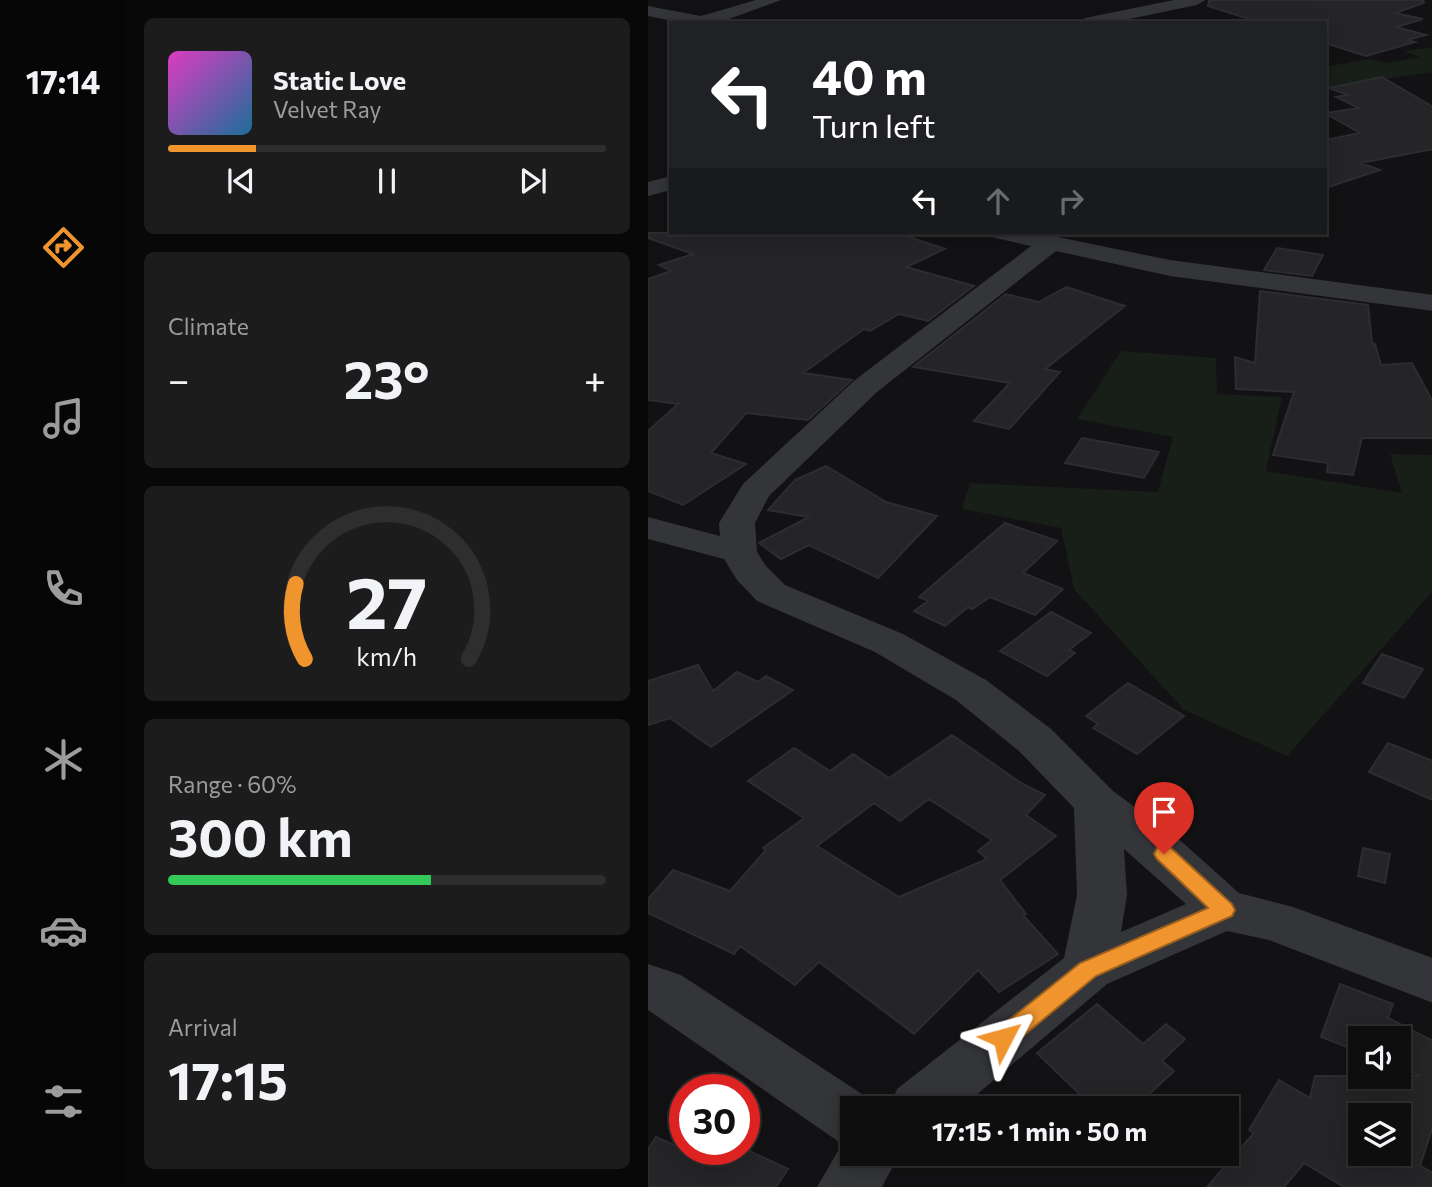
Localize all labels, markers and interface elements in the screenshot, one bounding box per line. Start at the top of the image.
text: 40 m [812,45,927,105]
icon: left [697,49,788,140]
text: 17:14 [26,61,100,101]
text: Static Love [273,64,406,95]
text: Velvet Ray [273,95,381,123]
text: Turn left [812,105,936,145]
icon: previous [222,162,260,200]
icon: pause [368,162,406,200]
icon: next [514,162,552,200]
icon: left [906,182,944,220]
icon: ahead [979,182,1017,220]
icon: right [1052,182,1090,220]
icon: directions [39,223,88,272]
text: Climate [168,312,249,340]
text: 23° [344,346,430,410]
text: − [168,355,190,402]
text: + [584,355,606,402]
icon: music [39,394,88,443]
text: 27 [347,556,427,645]
icon: phone [39,564,88,613]
text: km/h [357,641,417,671]
icon: climate [39,735,88,784]
text: Range · 60% [168,770,296,798]
pin [1134,782,1194,854]
icon: arrive [1145,793,1183,831]
text: 300 km [168,804,353,868]
icon: car [39,906,88,955]
position arrow [966,1001,1040,1075]
text: Arrival [168,1013,238,1041]
map controls [1348,1026,1411,1166]
button: sound [1348,1026,1411,1089]
text: 17:15 [168,1047,288,1111]
speed limit sign: 30 [669,1074,760,1165]
icon: filters [39,1077,88,1126]
button: layers [1348,1103,1411,1166]
text: 17:15 · 1 min · 50 m [932,1115,1147,1146]

